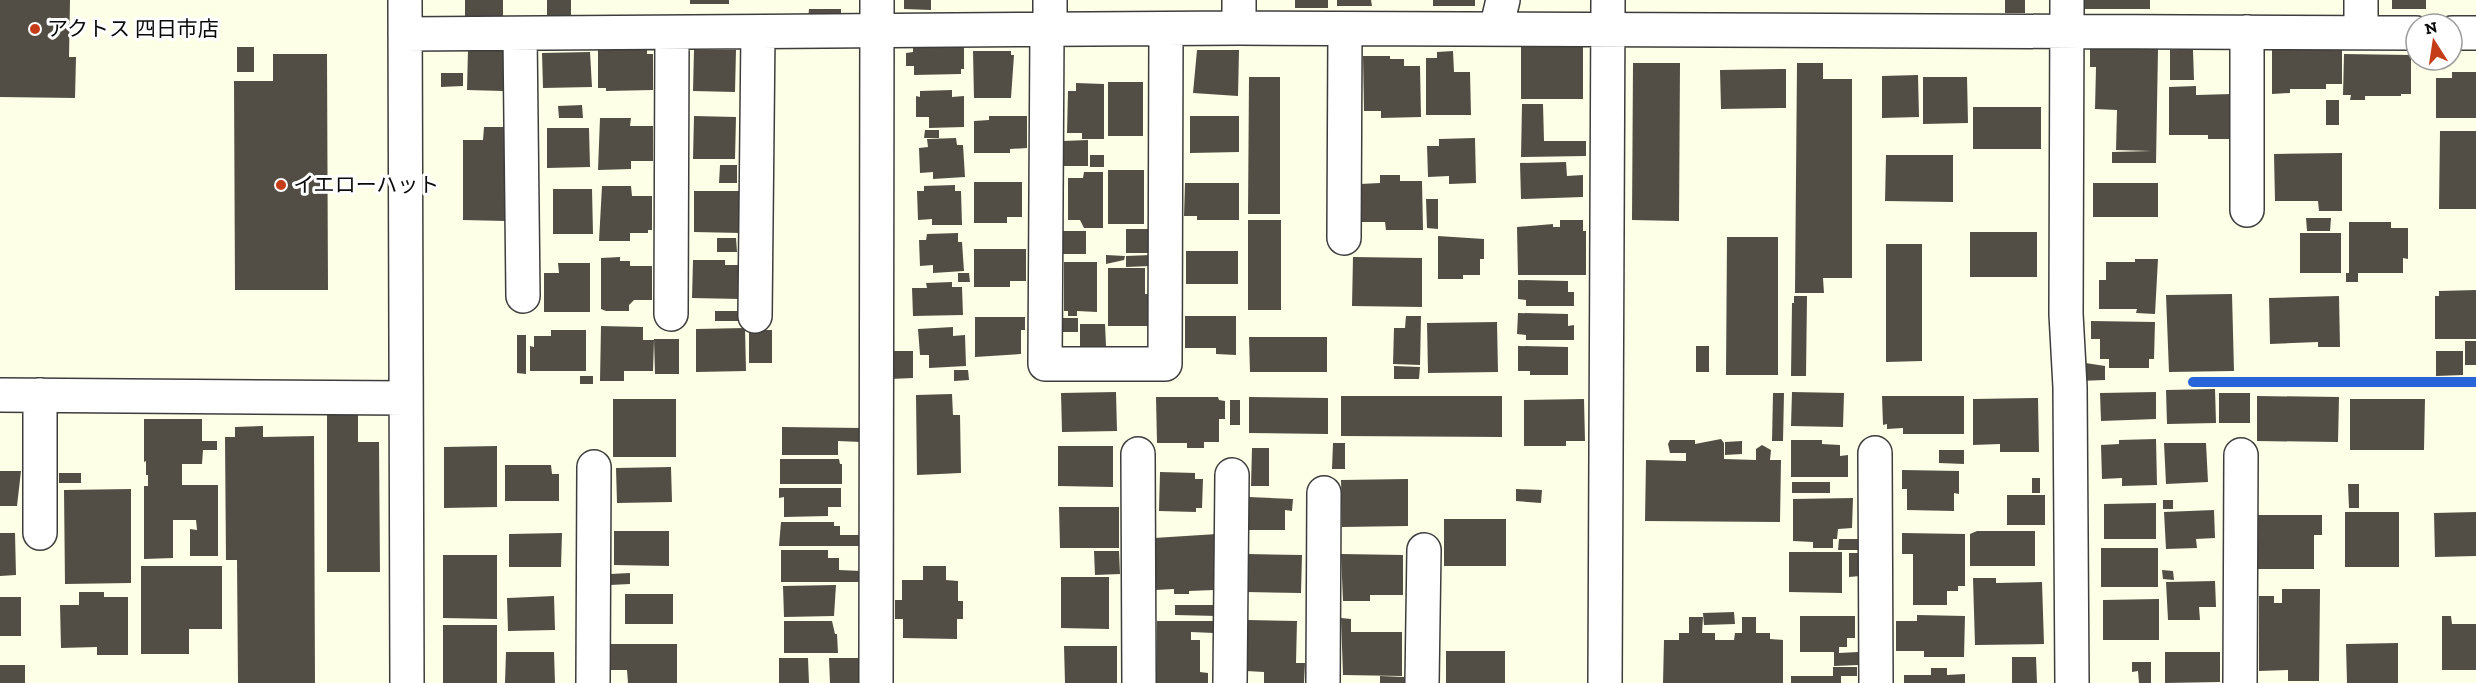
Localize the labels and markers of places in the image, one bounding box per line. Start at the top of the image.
place label: アクトス 四日市店 [47,16,219,41]
marker: アクトス 四日市店 [28,22,42,36]
place label: イエローハット [293,172,439,197]
marker: イエローハット [274,178,288,192]

